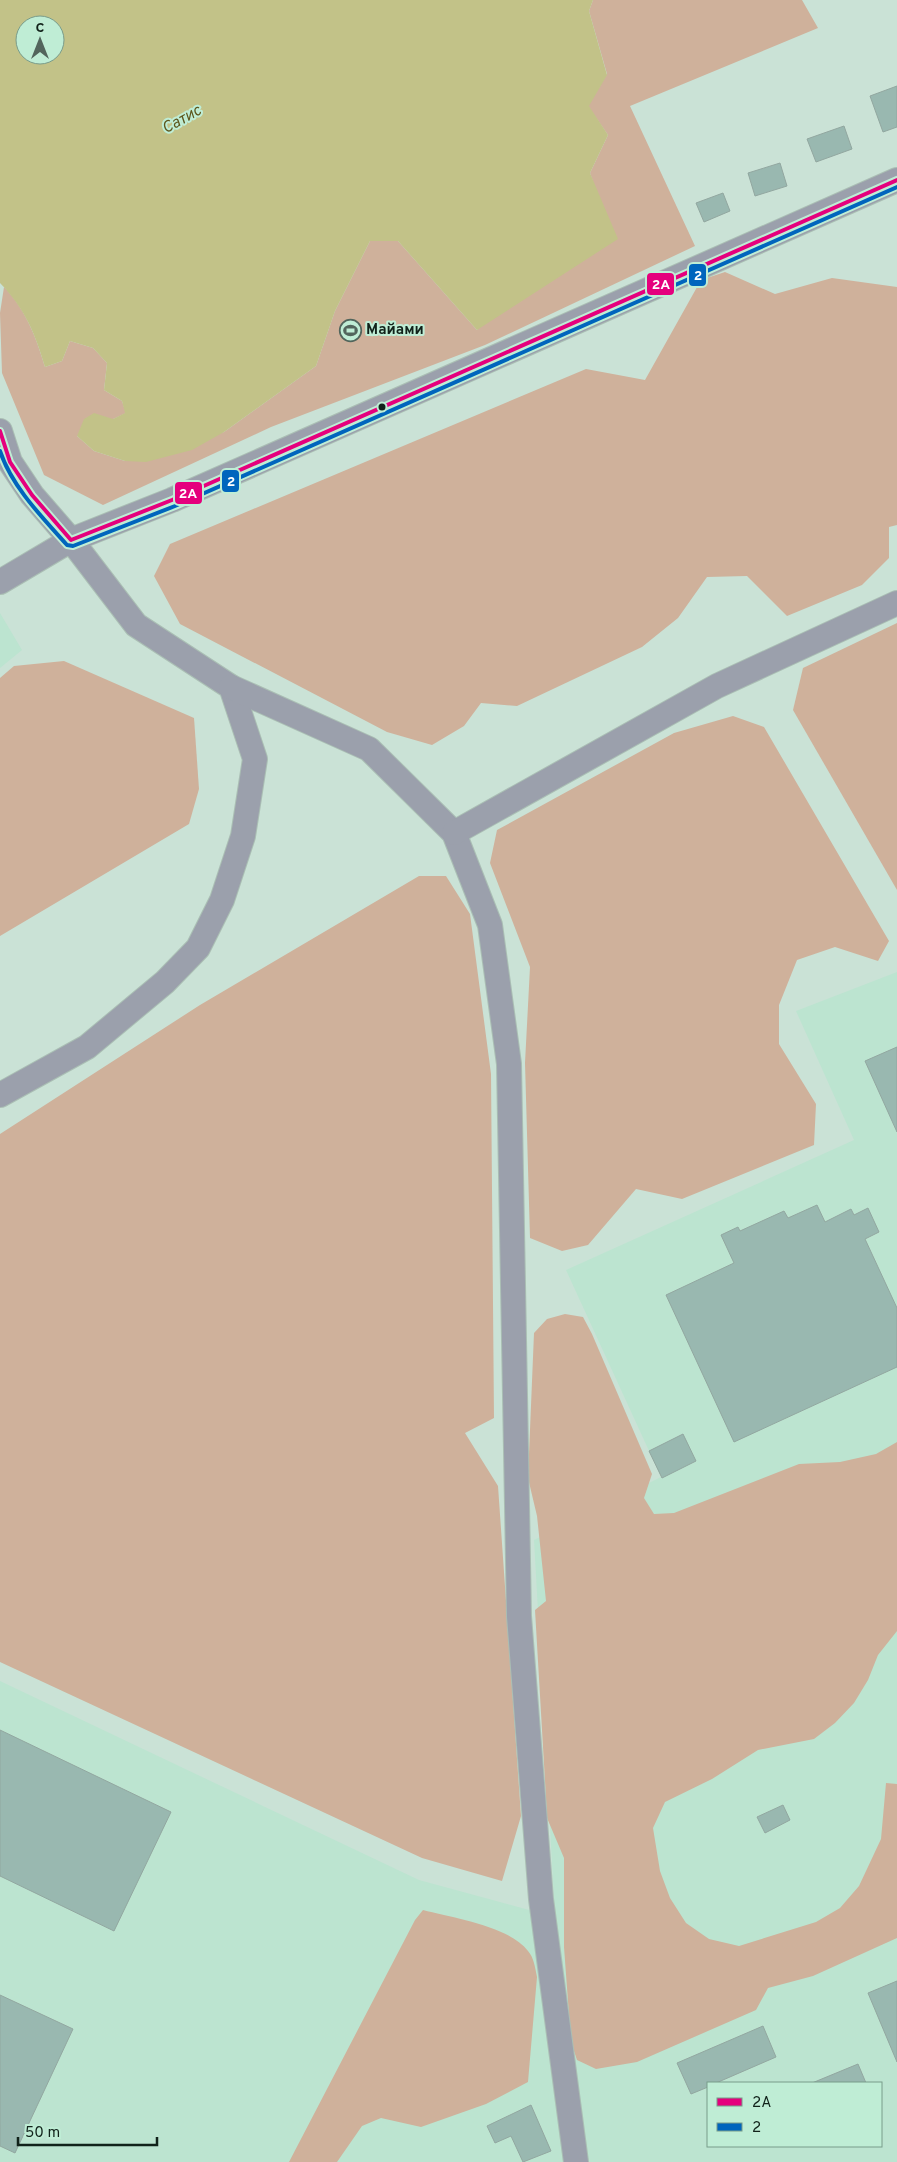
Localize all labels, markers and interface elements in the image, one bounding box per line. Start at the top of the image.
north arrow [15,15,65,65]
text: С [36,20,45,37]
water label: Сатис [159,101,206,139]
line badge: 2 [688,263,707,287]
text: 2 [694,268,702,285]
line badge: 2А [646,272,675,296]
text: 2А [652,277,670,294]
sports icon: Майами [338,318,362,342]
place label: Майами [366,321,424,340]
unlabelled marker [377,402,387,412]
line badge: 2 [221,469,240,493]
text: 2 [227,474,235,491]
line badge: 2А [174,481,203,505]
text: 2А [179,486,197,503]
legend [707,2082,882,2147]
text: 2А [752,2094,771,2113]
scale bar [18,2114,156,2146]
text: 2 [752,2119,761,2138]
text: 50 m [25,2124,60,2143]

